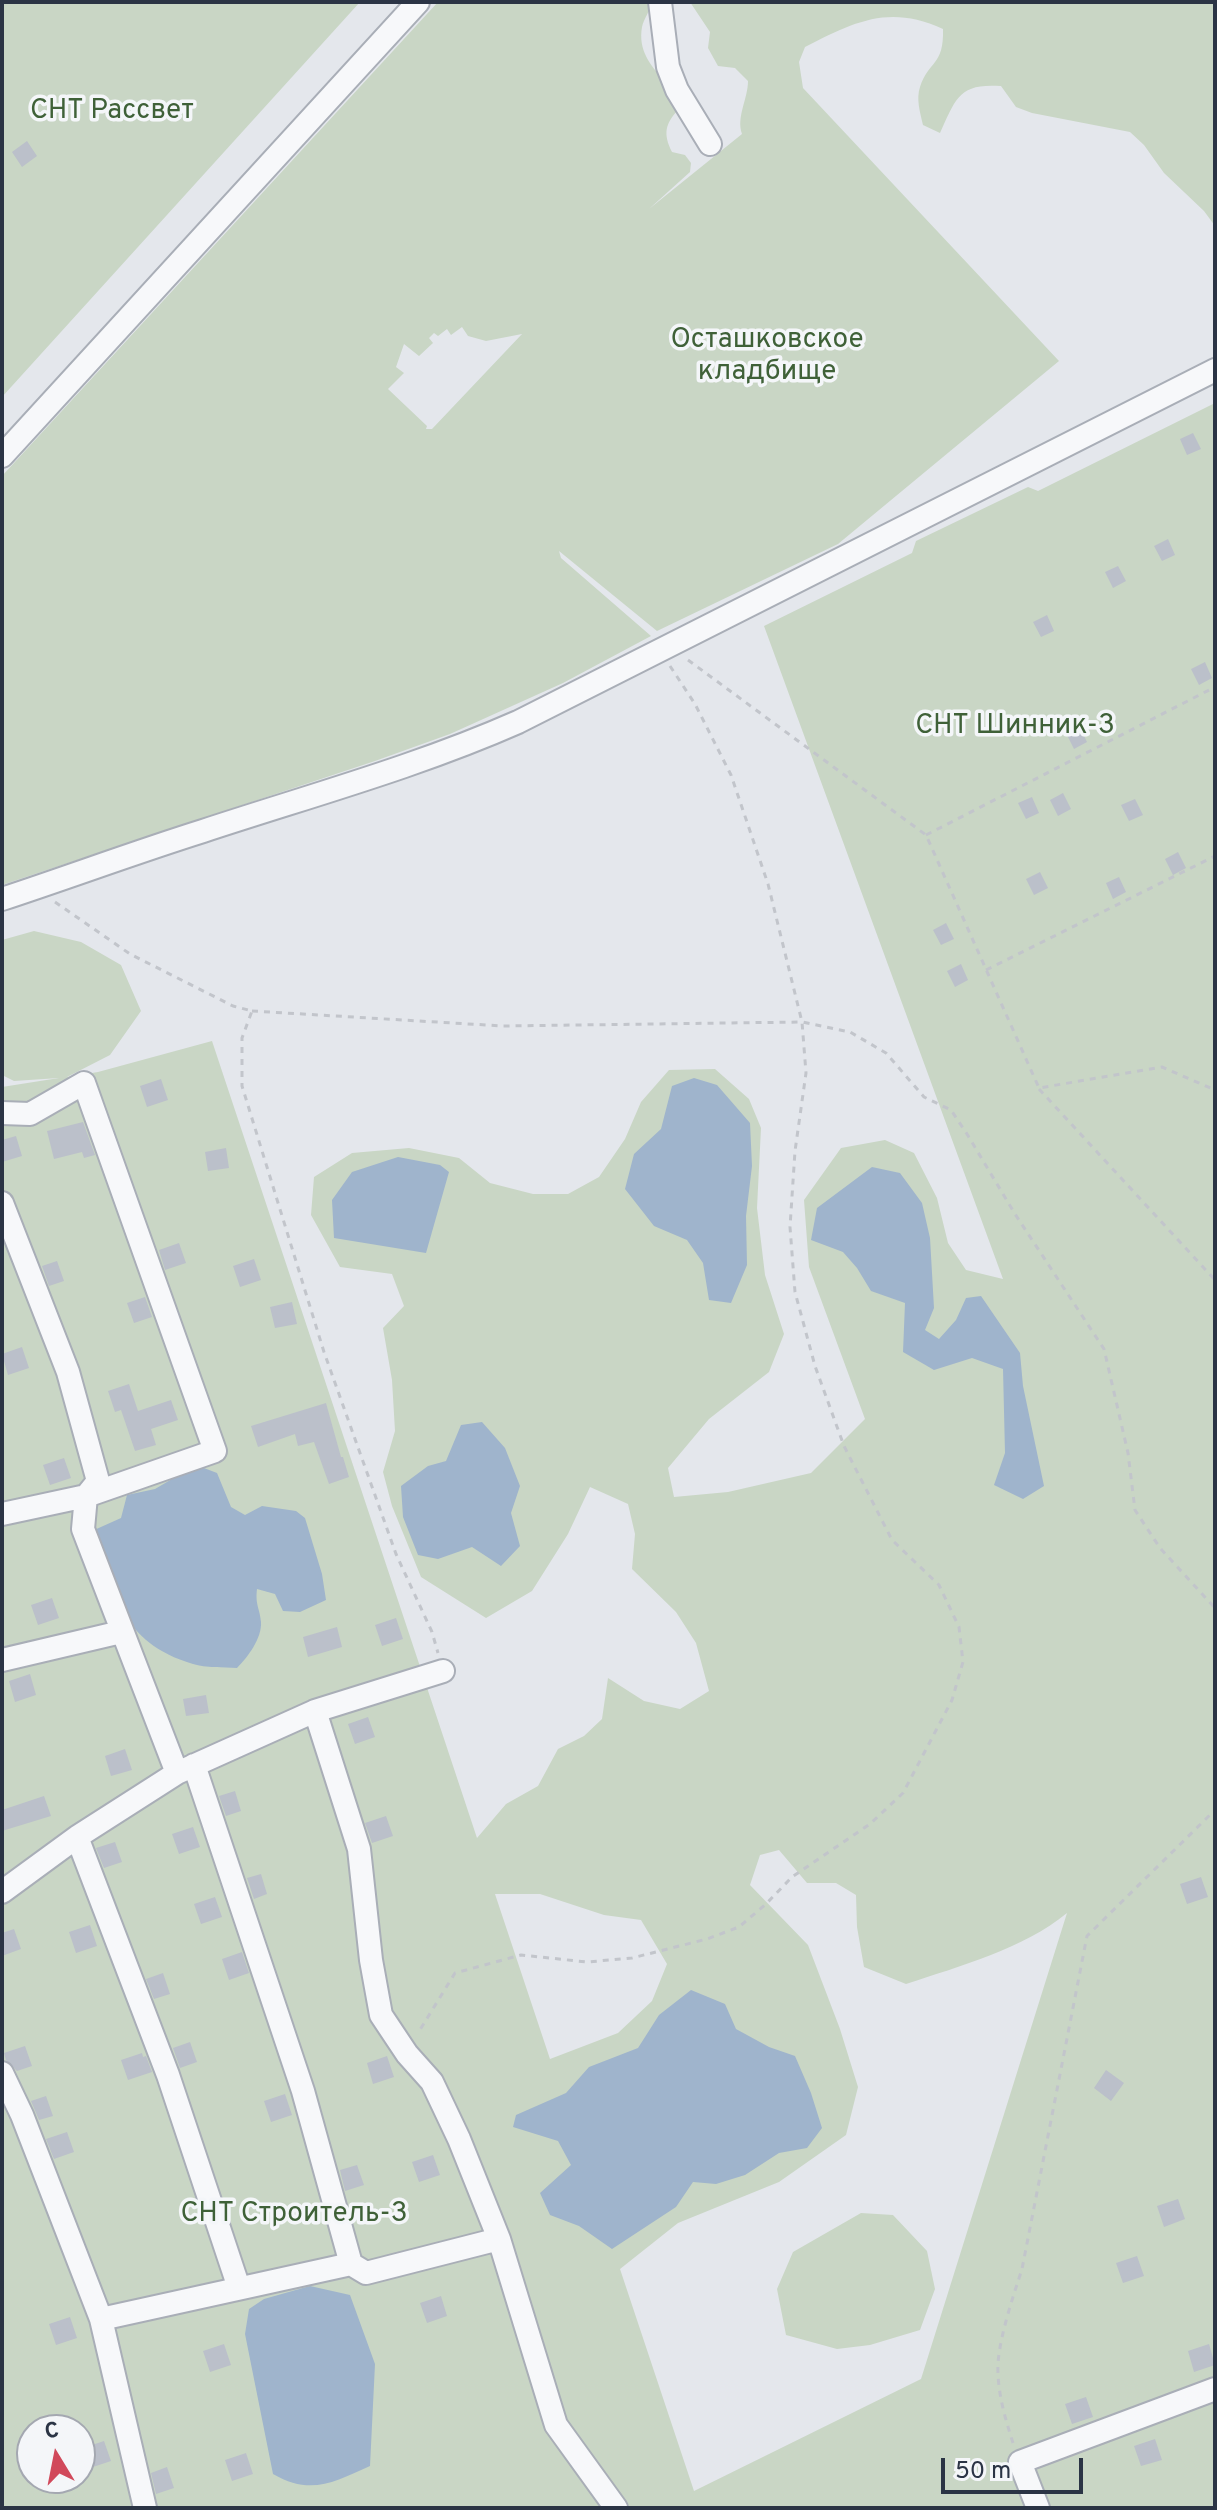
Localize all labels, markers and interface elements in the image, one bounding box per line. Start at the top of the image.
park label: СНТ Рассвет [30,95,194,129]
park label: Осташковское кладбище [670,324,864,390]
park label: СНТ Шинник-3 [915,710,1115,744]
park label: СНТ Строитель-3 [180,2198,408,2232]
north arrow [16,2414,96,2494]
text: С [43,2417,61,2446]
scale bar [945,2442,1087,2492]
text: 50 m [955,2457,1011,2487]

